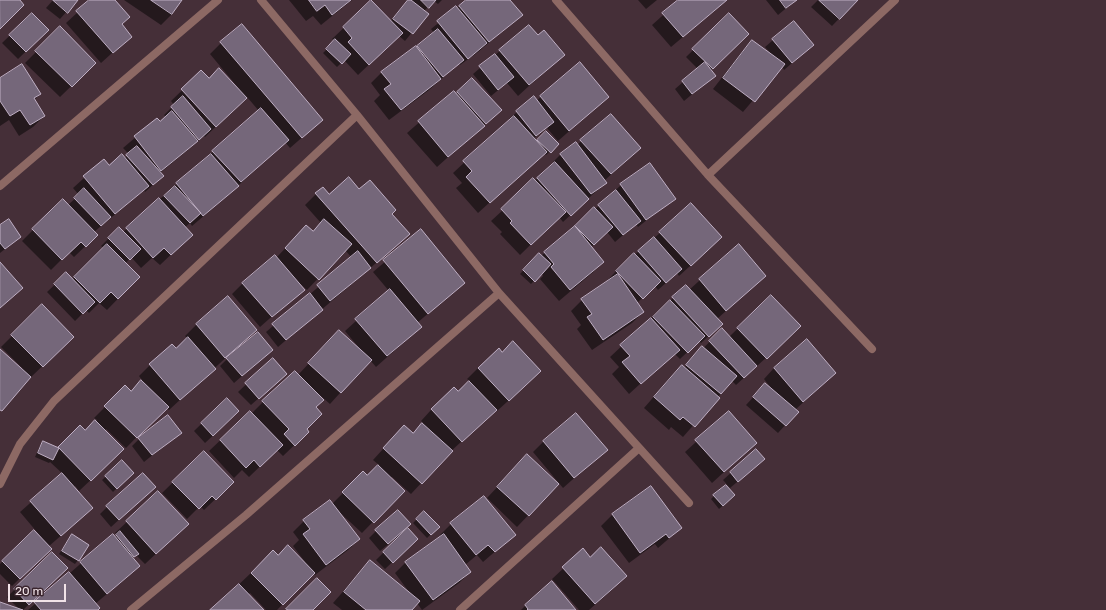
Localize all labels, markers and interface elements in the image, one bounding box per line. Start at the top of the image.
scale bar [10,576,68,602]
text: 20 m [15,584,43,598]

